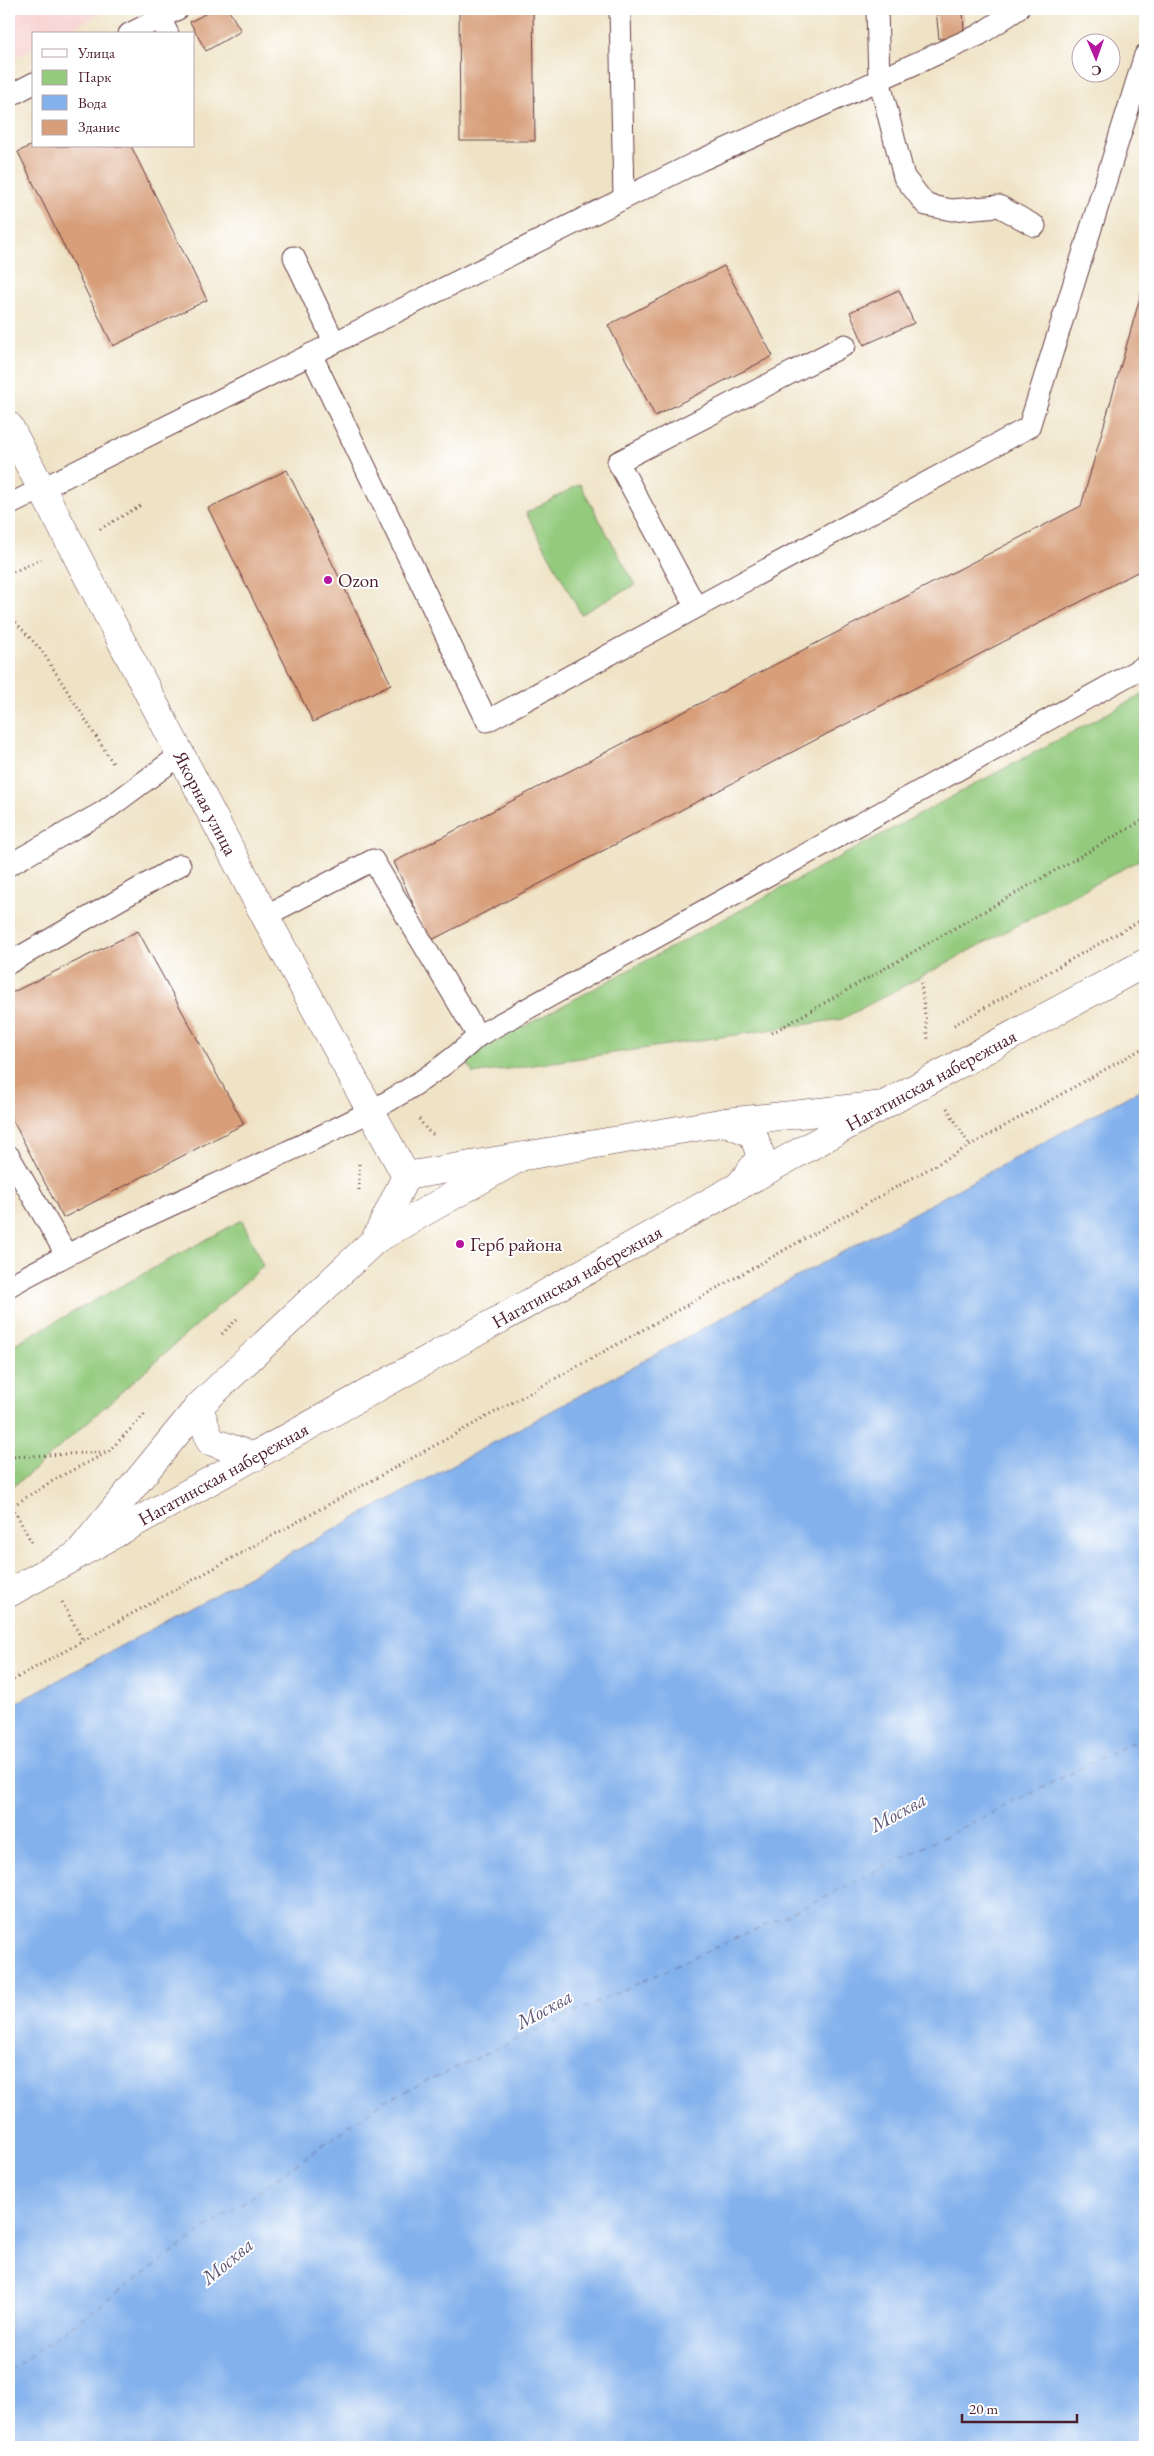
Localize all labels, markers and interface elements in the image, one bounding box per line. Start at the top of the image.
legend [32,32,195,148]
north arrow [1072,32,1122,82]
text: Улица [77,43,115,62]
text: С [1091,62,1102,80]
text: Парк [78,67,111,86]
text: Вода [78,93,107,112]
text: Здание [78,117,120,136]
place label: Ozon [338,568,379,593]
marker: Ozon [322,574,334,586]
street label: Якорная улица [168,745,244,860]
street label: Нагатинская набережная [841,1023,1021,1137]
street label: Нагатинская набережная [487,1219,667,1334]
place label: Герб района [470,1232,563,1257]
marker: Герб района [454,1238,466,1250]
street label: Нагатинская набережная [133,1416,313,1531]
water label: Москва [864,1786,931,1839]
water label: Москва [510,1983,577,2036]
water label: Москва [195,2232,259,2291]
scale bar [962,2391,1076,2423]
text: 20 m [969,2399,998,2418]

